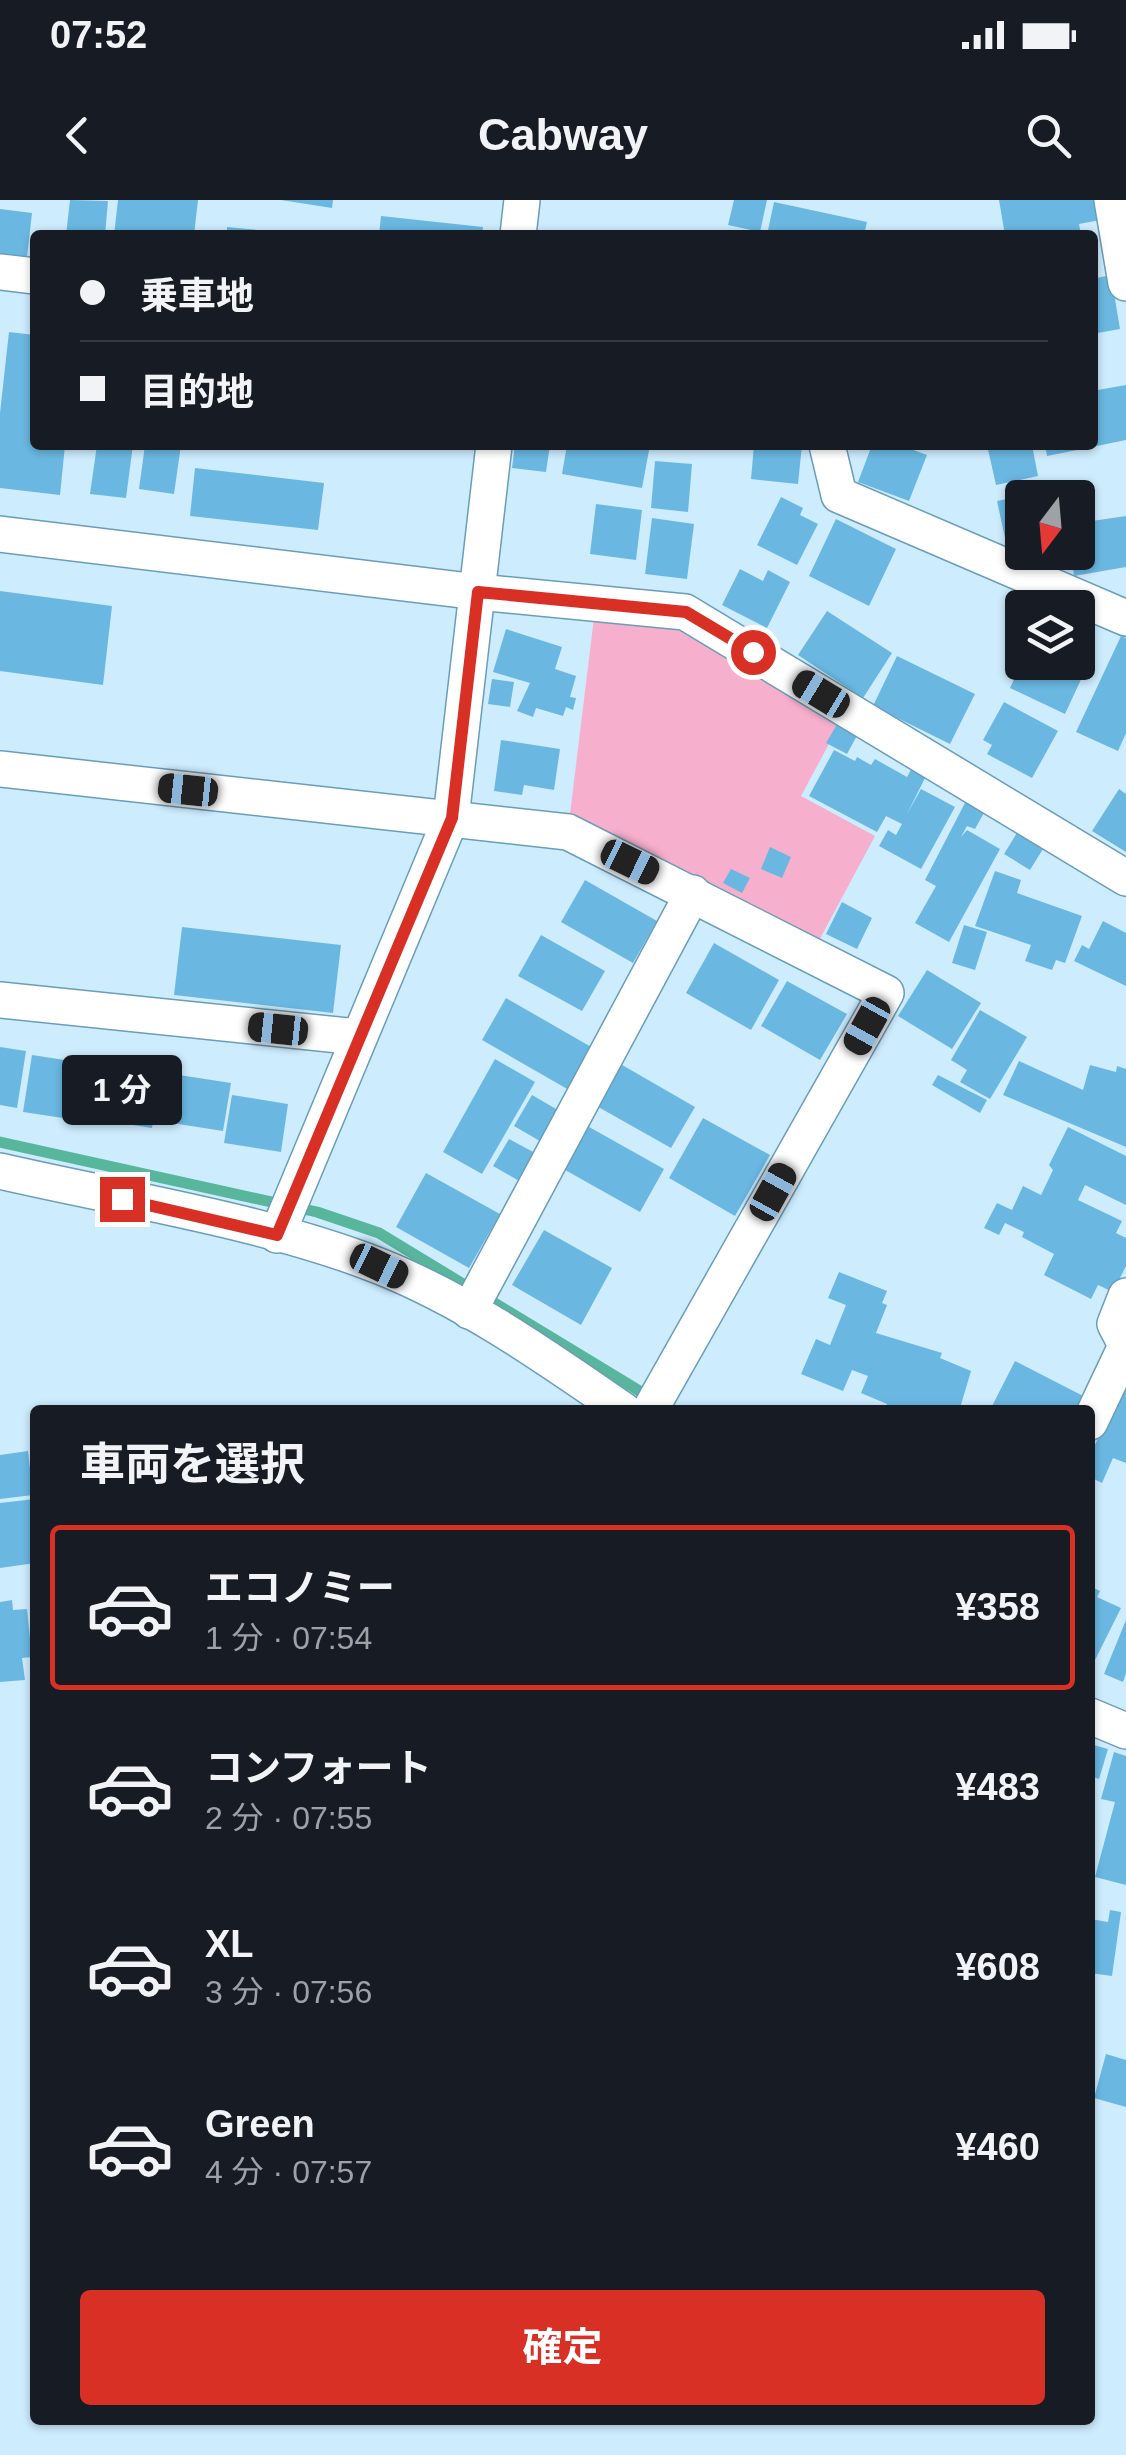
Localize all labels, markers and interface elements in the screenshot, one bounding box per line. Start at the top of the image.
text: 07:52 [50,14,147,56]
icon: back [50,108,105,163]
icon: search [1021,108,1076,163]
text: Cabway [478,109,648,160]
text: 乗車地 [140,275,254,317]
text: 目的地 [140,371,254,413]
north arrow [1005,480,1095,570]
map controls [1005,480,1095,680]
button: layers [1005,590,1095,680]
route start [731,630,776,675]
car [788,666,854,722]
car [157,772,219,808]
car [596,835,664,889]
car [839,992,895,1060]
car [247,1011,309,1047]
callout: 1 分 [62,1054,182,1124]
text: 1 分 [93,1072,151,1108]
car [745,1158,801,1226]
route end [100,1177,145,1222]
car [345,1239,413,1293]
text: 車両を選択 [80,1439,305,1490]
icon: car [85,1563,175,1653]
text: エコノミー [205,1567,395,1609]
text: ¥358 [955,1586,1040,1628]
text: 1 分 · 07:54 [205,1620,372,1656]
icon: car [85,1743,175,1833]
text: コンフォート [205,1747,432,1789]
text: ¥483 [955,1766,1040,1808]
text: 2 分 · 07:55 [205,1800,372,1836]
icon: car [85,1923,175,2013]
text: XL [205,1923,254,1965]
text: ¥608 [955,1946,1040,1988]
text: 3 分 · 07:56 [205,1974,372,2010]
icon: car [85,2103,175,2193]
text: Green [205,2103,315,2145]
text: ¥460 [955,2126,1040,2168]
text: 4 分 · 07:57 [205,2154,372,2190]
button: 確定 [80,2290,1045,2405]

